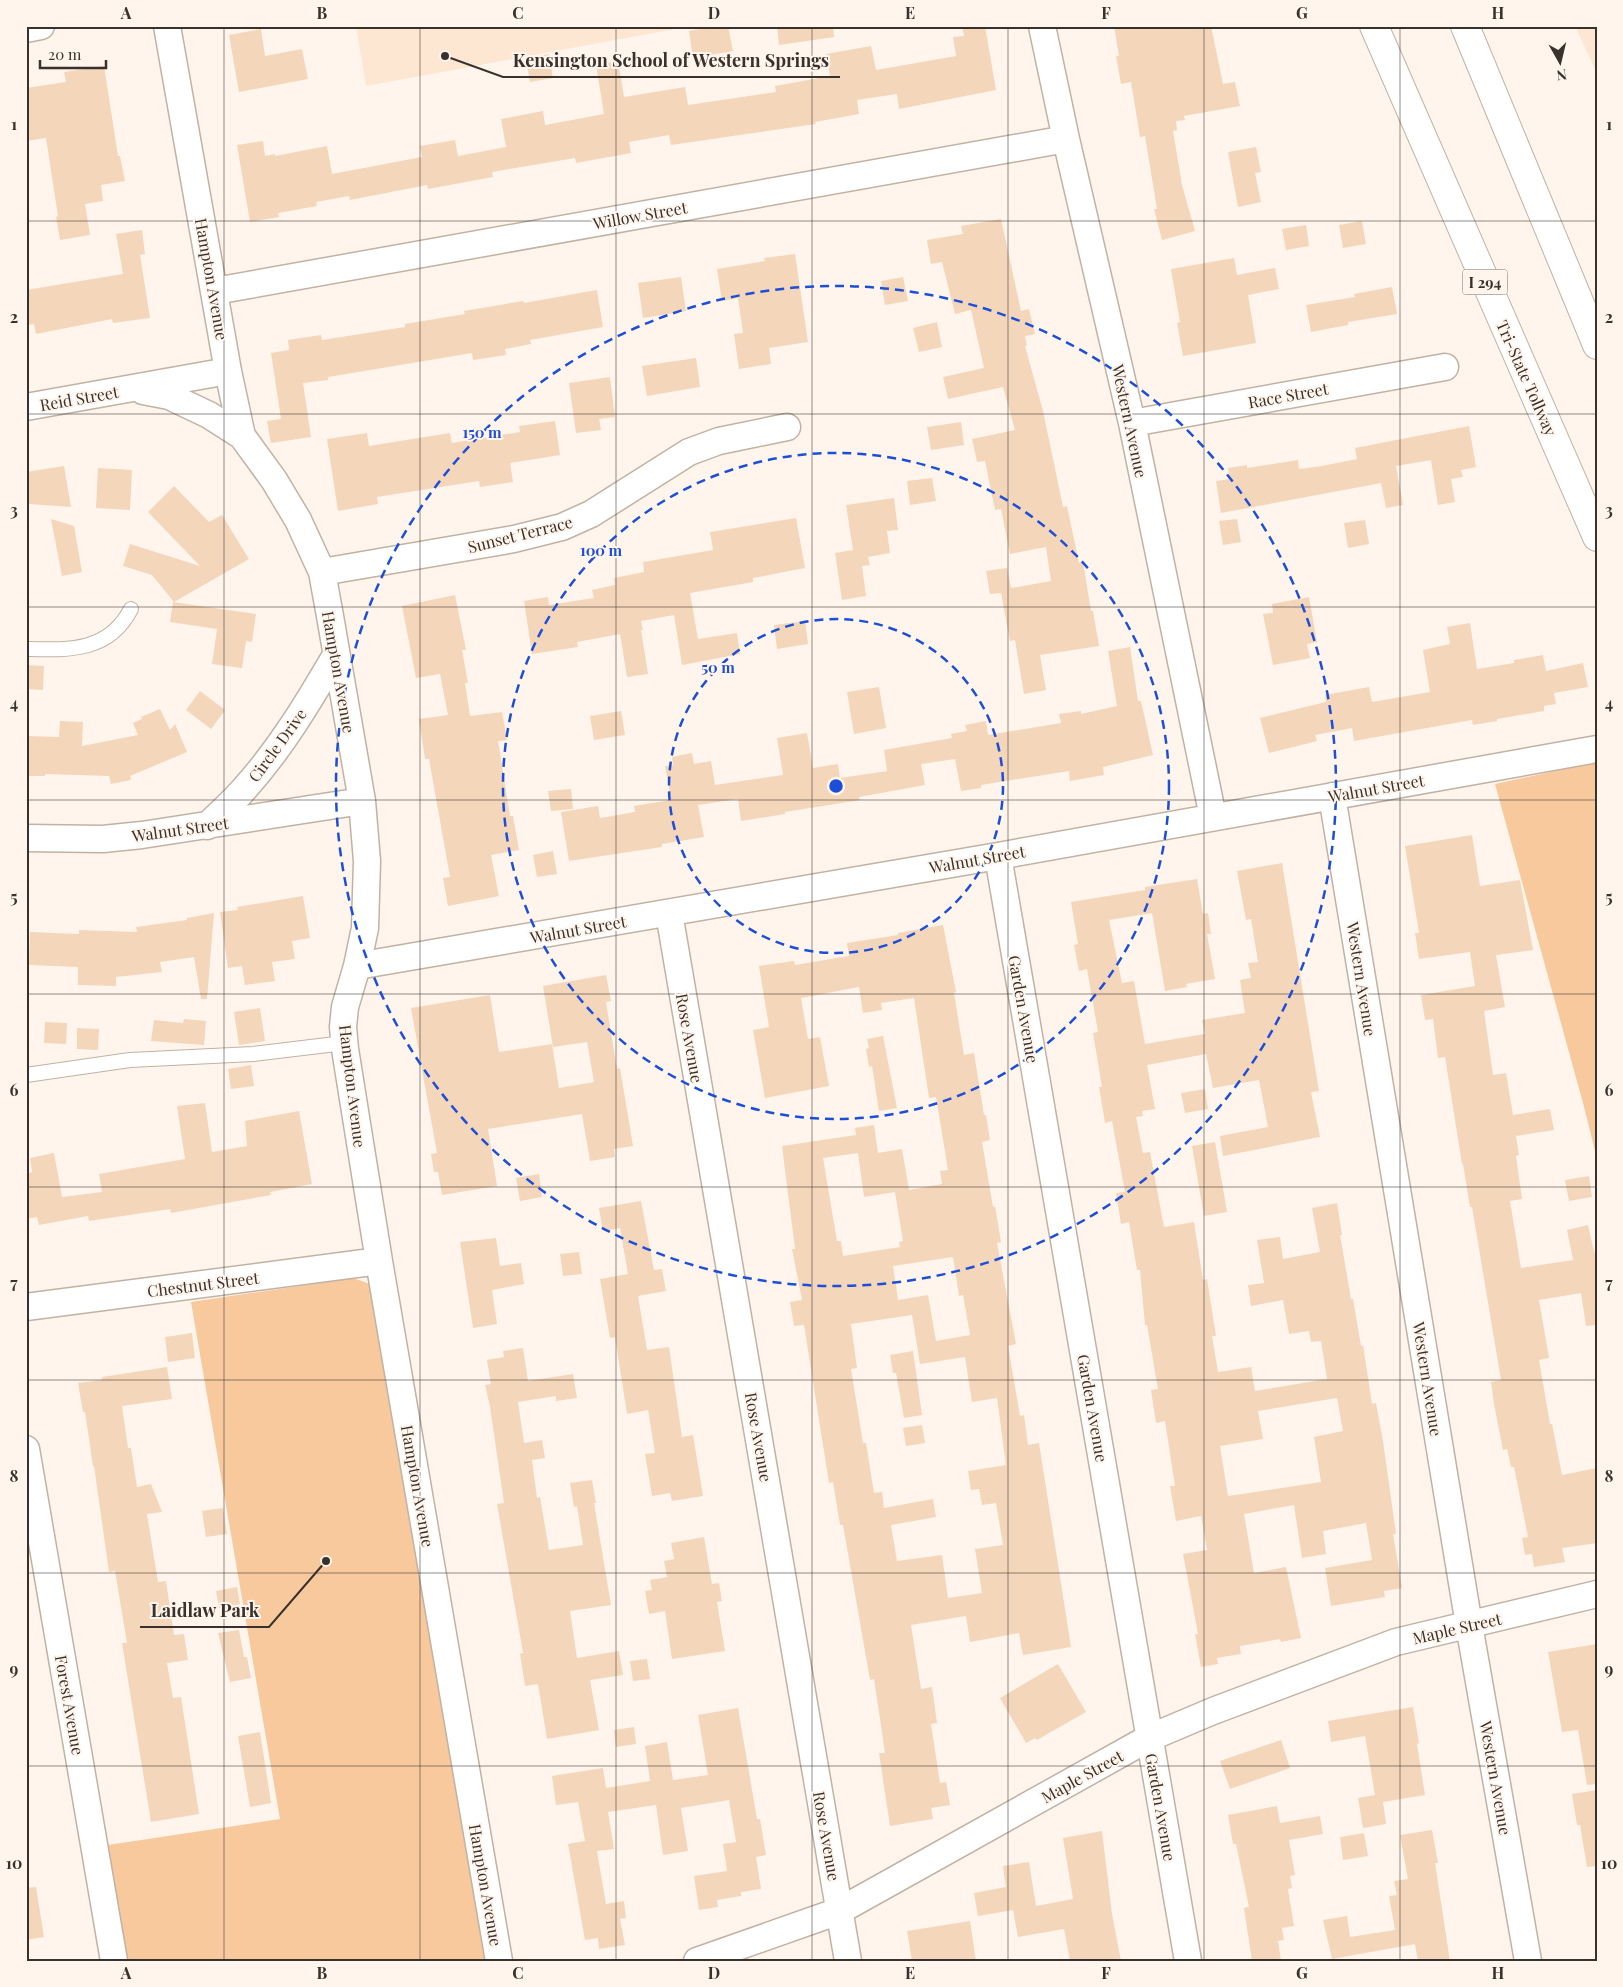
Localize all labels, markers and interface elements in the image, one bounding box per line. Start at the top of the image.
text: A [120,2,132,23]
text: B [317,2,328,23]
text: C [512,2,524,23]
text: D [708,2,720,23]
text: E [905,2,915,23]
text: F [1101,2,1111,23]
text: G [1296,2,1308,23]
text: H [1492,2,1505,23]
scale bar [40,38,106,70]
north arrow [1536,38,1586,88]
text: 20 m [48,44,82,64]
callout: Kensington School of Western Springs [503,44,840,77]
text: Kensington School of Western Springs [513,48,829,72]
text: N [1556,65,1568,85]
text: 1 [11,113,17,134]
text: 1 [1606,113,1612,134]
street label: Willow Street [590,196,689,234]
street label: Hampton Avenue [191,216,233,342]
road number: I 294 [1462,270,1508,294]
text: 2 [10,306,18,327]
text: 2 [1605,306,1613,327]
street label: Tri-State Tollway [1492,317,1562,439]
street label: Western Avenue [1108,361,1152,480]
street label: Race Street [1246,378,1330,412]
street label: Reid Street [38,381,120,415]
text: 150 m [462,422,502,442]
text: 3 [10,499,18,520]
text: 3 [1605,499,1613,520]
street label: Sunset Terrace [465,511,575,557]
text: 100 m [580,540,623,560]
street label: Hampton Avenue [318,609,360,735]
text: 50 m [701,657,735,677]
text: 4 [10,692,18,713]
text: 4 [1605,692,1613,713]
street label: Circle Drive [243,704,311,786]
street label: Walnut Street [1325,769,1426,807]
centre of rings [827,777,845,795]
street label: Walnut Street [129,812,230,846]
street label: Walnut Street [926,840,1027,878]
text: 5 [10,886,18,907]
text: 5 [1605,886,1613,907]
street label: Walnut Street [527,910,628,948]
street label: Western Avenue [1342,919,1381,1038]
street label: Garden Avenue [1004,953,1044,1065]
street label: Rose Avenue [672,992,708,1084]
street label: Hampton Avenue [335,1023,371,1149]
text: 6 [10,1079,19,1100]
text: 6 [1605,1079,1614,1100]
street label: Chestnut Street [146,1267,260,1301]
text: 7 [10,1272,18,1293]
text: 7 [1605,1272,1613,1293]
street label: Western Avenue [1408,1319,1447,1438]
street label: Garden Avenue [1073,1352,1113,1464]
street label: Rose Avenue [741,1391,777,1483]
street label: Hampton Avenue [397,1423,439,1549]
text: 8 [10,1465,19,1486]
text: 8 [1605,1465,1614,1486]
callout: Laidlaw Park [140,1594,269,1627]
text: Laidlaw Park [151,1598,260,1622]
street label: Maple Street [1411,1608,1504,1648]
street label: Forest Avenue [51,1653,89,1757]
text: 9 [10,1658,19,1679]
text: 9 [1605,1658,1614,1679]
street label: Western Avenue [1475,1718,1516,1837]
street label: Maple Street [1037,1745,1127,1807]
street label: Garden Avenue [1141,1751,1181,1863]
street label: Rose Avenue [809,1790,845,1882]
street label: Hampton Avenue [465,1822,507,1948]
text: 10 [6,1852,22,1873]
text: 10 [1601,1852,1617,1873]
text: A [120,1962,132,1983]
text: B [317,1962,328,1983]
text: C [512,1962,524,1983]
text: D [708,1962,720,1983]
text: E [905,1962,915,1983]
text: F [1101,1962,1111,1983]
text: G [1296,1962,1308,1983]
text: H [1492,1962,1505,1983]

